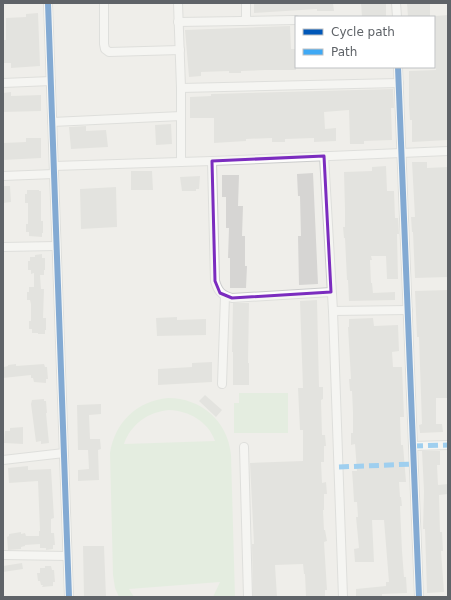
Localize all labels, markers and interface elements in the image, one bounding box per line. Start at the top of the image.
legend [295,16,435,68]
text: Cycle path [331,25,395,39]
text: Path [331,45,357,59]

